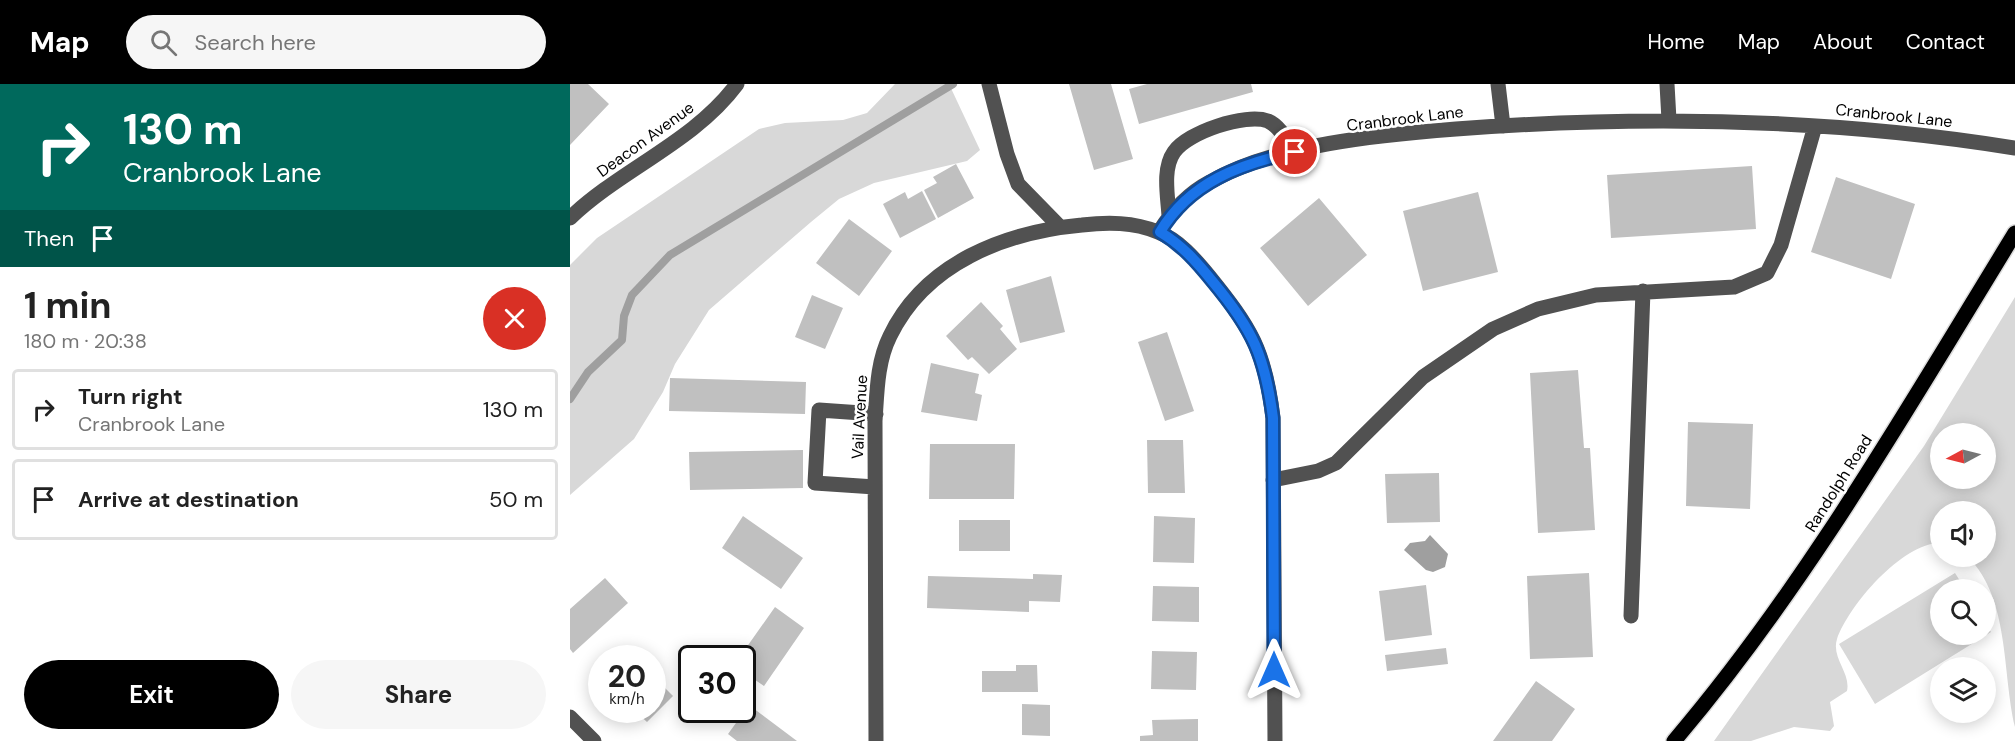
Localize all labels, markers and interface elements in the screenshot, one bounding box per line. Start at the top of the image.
search box [126,15,546,69]
text: Map [30,24,90,61]
icon: search [147,26,180,59]
text: Search here [195,28,316,57]
text: Home [1647,28,1705,56]
text: Map [1738,28,1780,56]
text: About [1813,28,1873,56]
text: Contact [1906,28,1985,56]
street label: Deacon Avenue [593,97,698,182]
street label: Cranbrook Lane [1834,99,1954,132]
street label: Cranbrook Lane [1345,101,1465,136]
text: 130 m [123,102,243,157]
icon: right [24,108,102,186]
pin [1269,126,1320,177]
icon: arrive [1278,135,1311,168]
text: Cranbrook Lane [123,155,321,190]
icon: arrive [86,222,119,255]
text: Then [24,224,74,253]
text: 1 min [24,282,112,329]
button: close [483,287,546,350]
text: 180 m · 20:38 [24,328,147,354]
street label: Vail Avenue [847,374,872,460]
text: Turn right [78,382,183,411]
icon: right [27,393,60,426]
text: 130 m [483,395,543,424]
text: Cranbrook Lane [78,411,225,437]
north arrow [1930,423,1996,489]
map controls [1930,423,1996,723]
street label: Randolph Road [1800,431,1877,536]
icon: arrive [27,483,60,516]
text: Arrive at destination [78,485,299,514]
text: 50 m [489,485,543,514]
button: sound [1930,501,1996,567]
button: search [1930,579,1996,645]
position arrow [1242,638,1306,702]
speed limit sign: 30 [678,645,756,723]
text: 20 [608,657,646,696]
button: layers [1930,657,1996,723]
button: Exit [24,660,279,729]
button: Share [291,660,546,729]
text: km/h [609,689,645,709]

